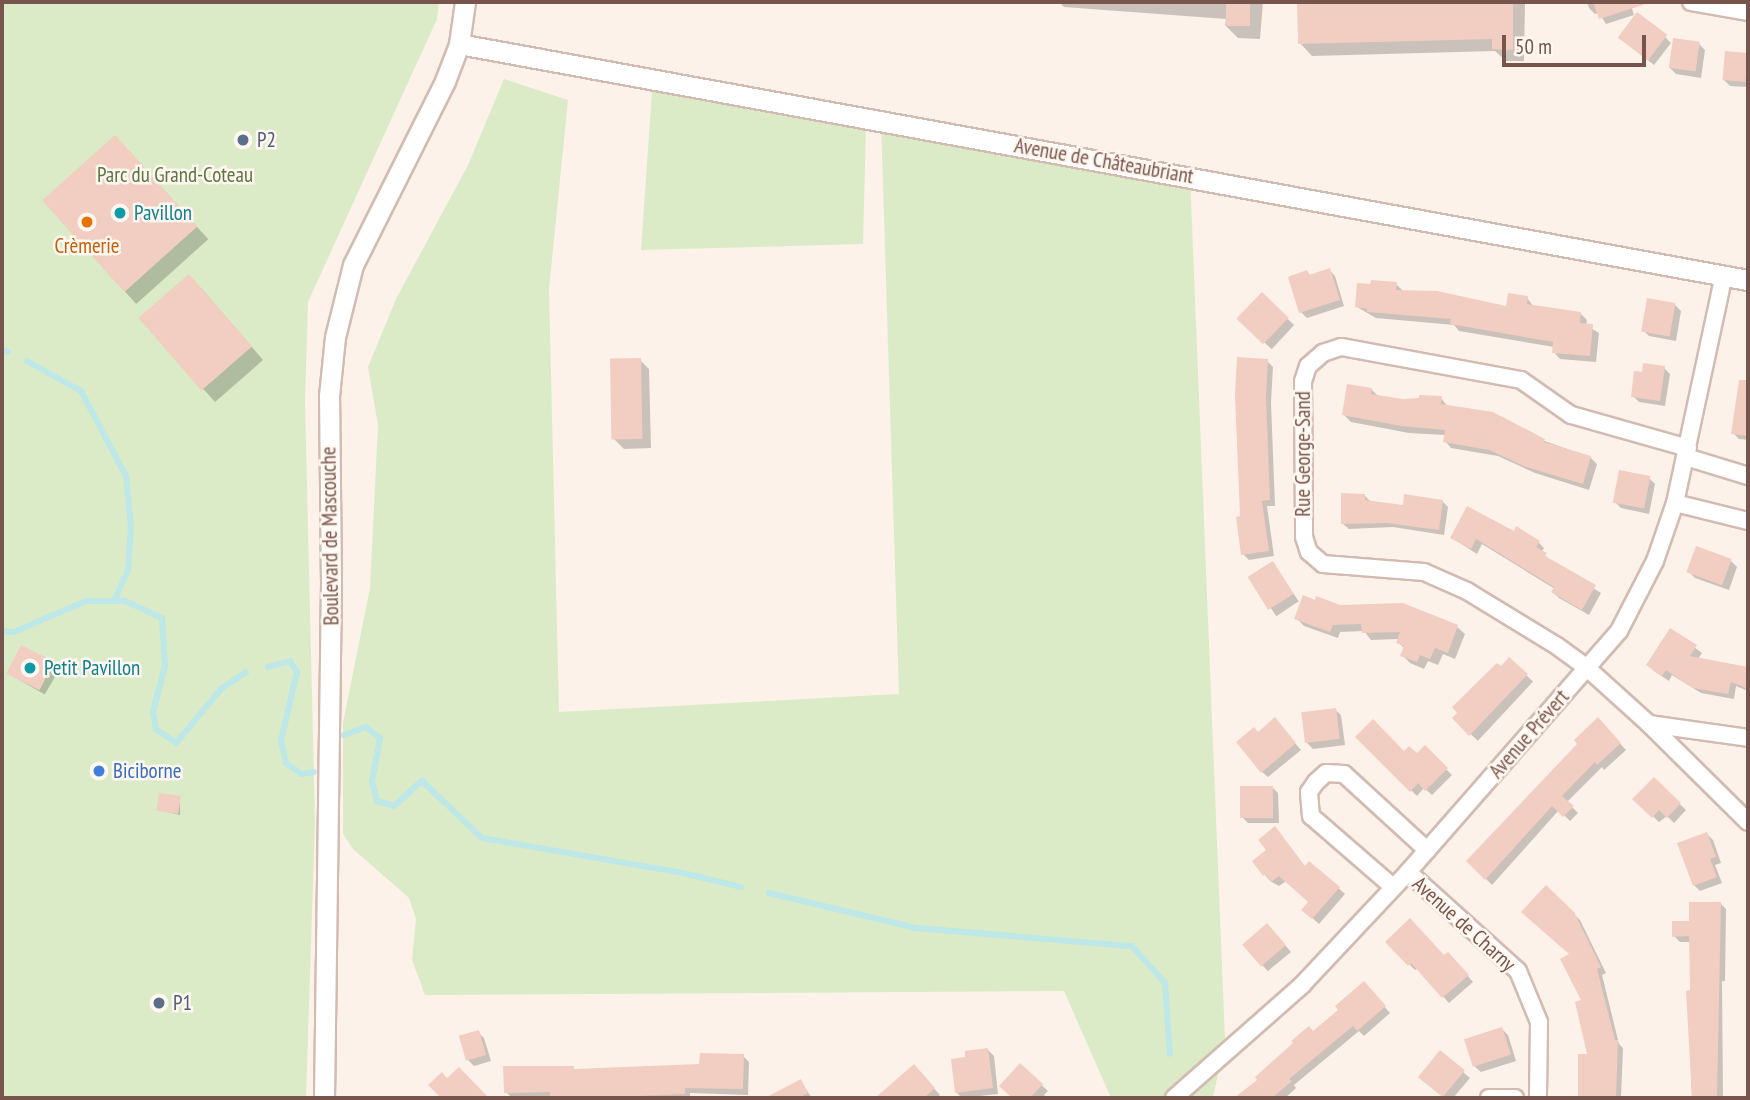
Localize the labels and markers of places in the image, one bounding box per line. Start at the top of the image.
place label: P2 [257,127,276,153]
marker: P2 [235,132,251,148]
place label: Pavillon [134,200,192,226]
marker: Pavillon [112,205,128,221]
marker: Crèmerie [79,214,95,230]
place label: Crèmerie [54,233,120,259]
place label: Petit Pavillon [44,655,140,681]
marker: Petit Pavillon [22,660,38,676]
place label: Biciborne [113,758,181,784]
marker: Biciborne [91,763,107,779]
place label: P1 [173,990,192,1016]
marker: P1 [151,995,167,1011]

